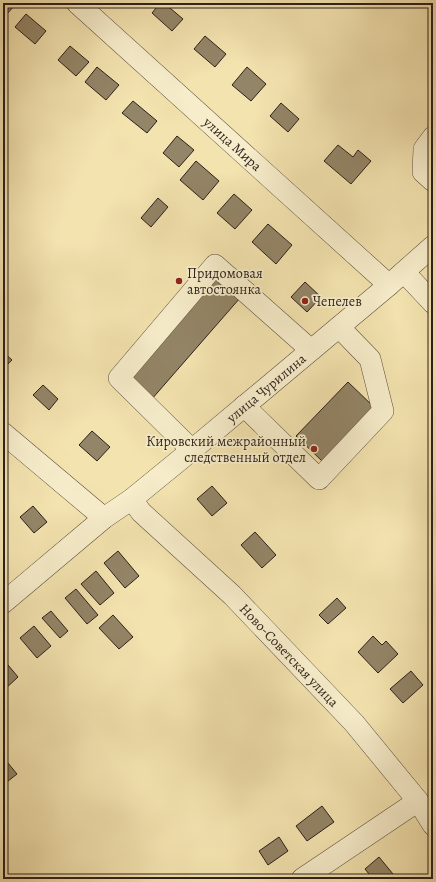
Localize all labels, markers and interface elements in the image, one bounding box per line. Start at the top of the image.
street label: улица Мира [199,112,266,175]
place label: Придомовая автостоянка [187,264,263,299]
marker: Придомовая автостоянка [174,276,184,286]
place label: Чепелев [313,292,362,311]
marker: Чепелев [300,296,310,306]
street label: улица Чурилина [222,349,310,427]
place label: Кировский межрайонный следственный отдел [146,432,306,467]
marker: Кировский межрайонный следственный отдел [309,444,319,454]
street label: Ново-Советская улица [235,599,343,711]

